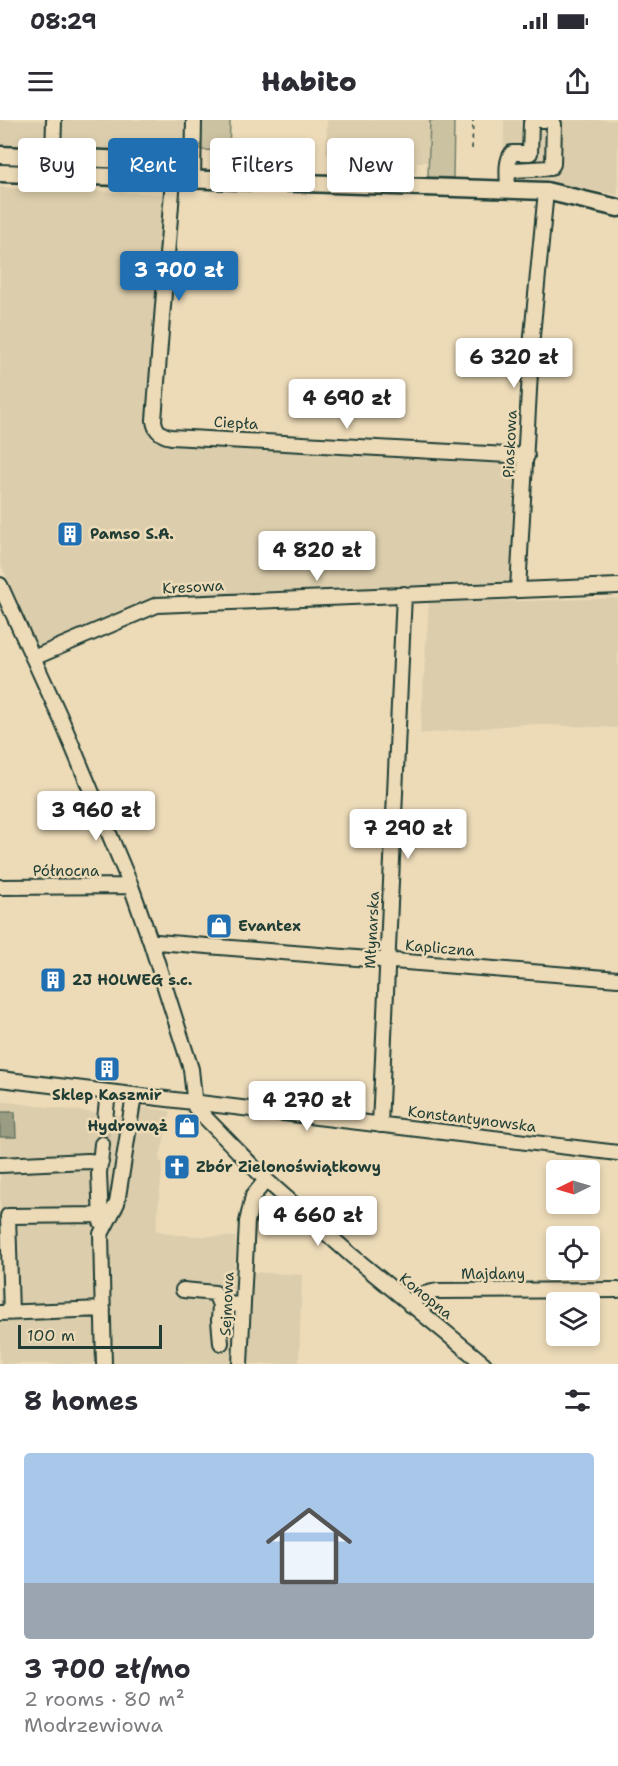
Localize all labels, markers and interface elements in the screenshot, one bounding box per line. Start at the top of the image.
text: 08:29 [30,7,97,36]
text: Habito [261,63,357,100]
icon: menu [24,65,57,98]
icon: share [561,65,594,98]
chip: Buy [18,138,96,192]
chip: Rent [108,138,198,192]
chip: Filters [210,138,315,192]
chip: New [327,138,414,192]
pin: 3 700 zł [117,251,241,302]
text: 3 700 zł [134,257,224,283]
pin: 6 320 zł [452,338,576,389]
text: 6 320 zł [470,344,558,370]
pin: 4 690 zł [285,379,409,430]
text: 4 690 zł [303,385,391,411]
street label: Piaskowa [498,409,522,479]
street label: Ciepła [213,412,259,434]
building icon: Pamso S.A. [55,519,85,549]
place label: Pamso S.A. [90,524,174,544]
pin: 4 820 zł [255,531,379,582]
text: 4 820 zł [272,537,362,563]
street label: Kresowa [162,575,225,599]
pin: 3 960 zł [34,791,158,842]
text: 3 960 zł [51,797,141,823]
pin: 7 290 zł [346,809,470,860]
text: 7 290 zł [364,815,452,841]
street label: Północna [33,861,100,881]
street label: Młynarska [360,890,384,969]
shop icon: Evantex [204,911,234,941]
place label: Evantex [238,916,301,936]
street label: Kapliczna [404,935,476,961]
building icon: 2J HOLWEG s.c. [38,965,68,995]
place label: 2J HOLWEG s.c. [72,970,192,990]
building icon: Sklep Kaszmir [92,1054,122,1084]
pin: 4 270 zł [245,1081,369,1132]
place label: Sklep Kaszmir [52,1085,162,1105]
text: 4 270 zł [263,1087,351,1113]
street label: Konstantynowska [407,1101,538,1137]
shop icon: Hydrowąż [172,1111,202,1141]
place label: Hydrowąż [88,1116,168,1136]
church icon: Zbór Zielonoświątkowy [162,1152,192,1182]
place label: Zbór Zielonoświątkowy [196,1157,381,1177]
north arrow [546,1160,600,1214]
map controls [546,1160,600,1346]
pin: 4 660 zł [256,1196,380,1247]
text: 4 660 zł [273,1202,363,1228]
button: locate [546,1226,600,1280]
street label: Majdany [461,1264,525,1284]
street label: Konopna [395,1268,457,1324]
street label: Sejmowa [215,1271,239,1337]
button: layers [546,1292,600,1346]
scale bar [18,1322,162,1350]
text: 100 m [27,1325,75,1346]
text: 8 homes [24,1383,138,1418]
icon: filters [561,1384,594,1417]
icon: home [255,1492,363,1600]
text: 3 700 zł/mo [24,1651,191,1686]
text: 2 rooms · 80 m² [24,1686,185,1712]
text: Modrzewiowa [24,1712,163,1738]

